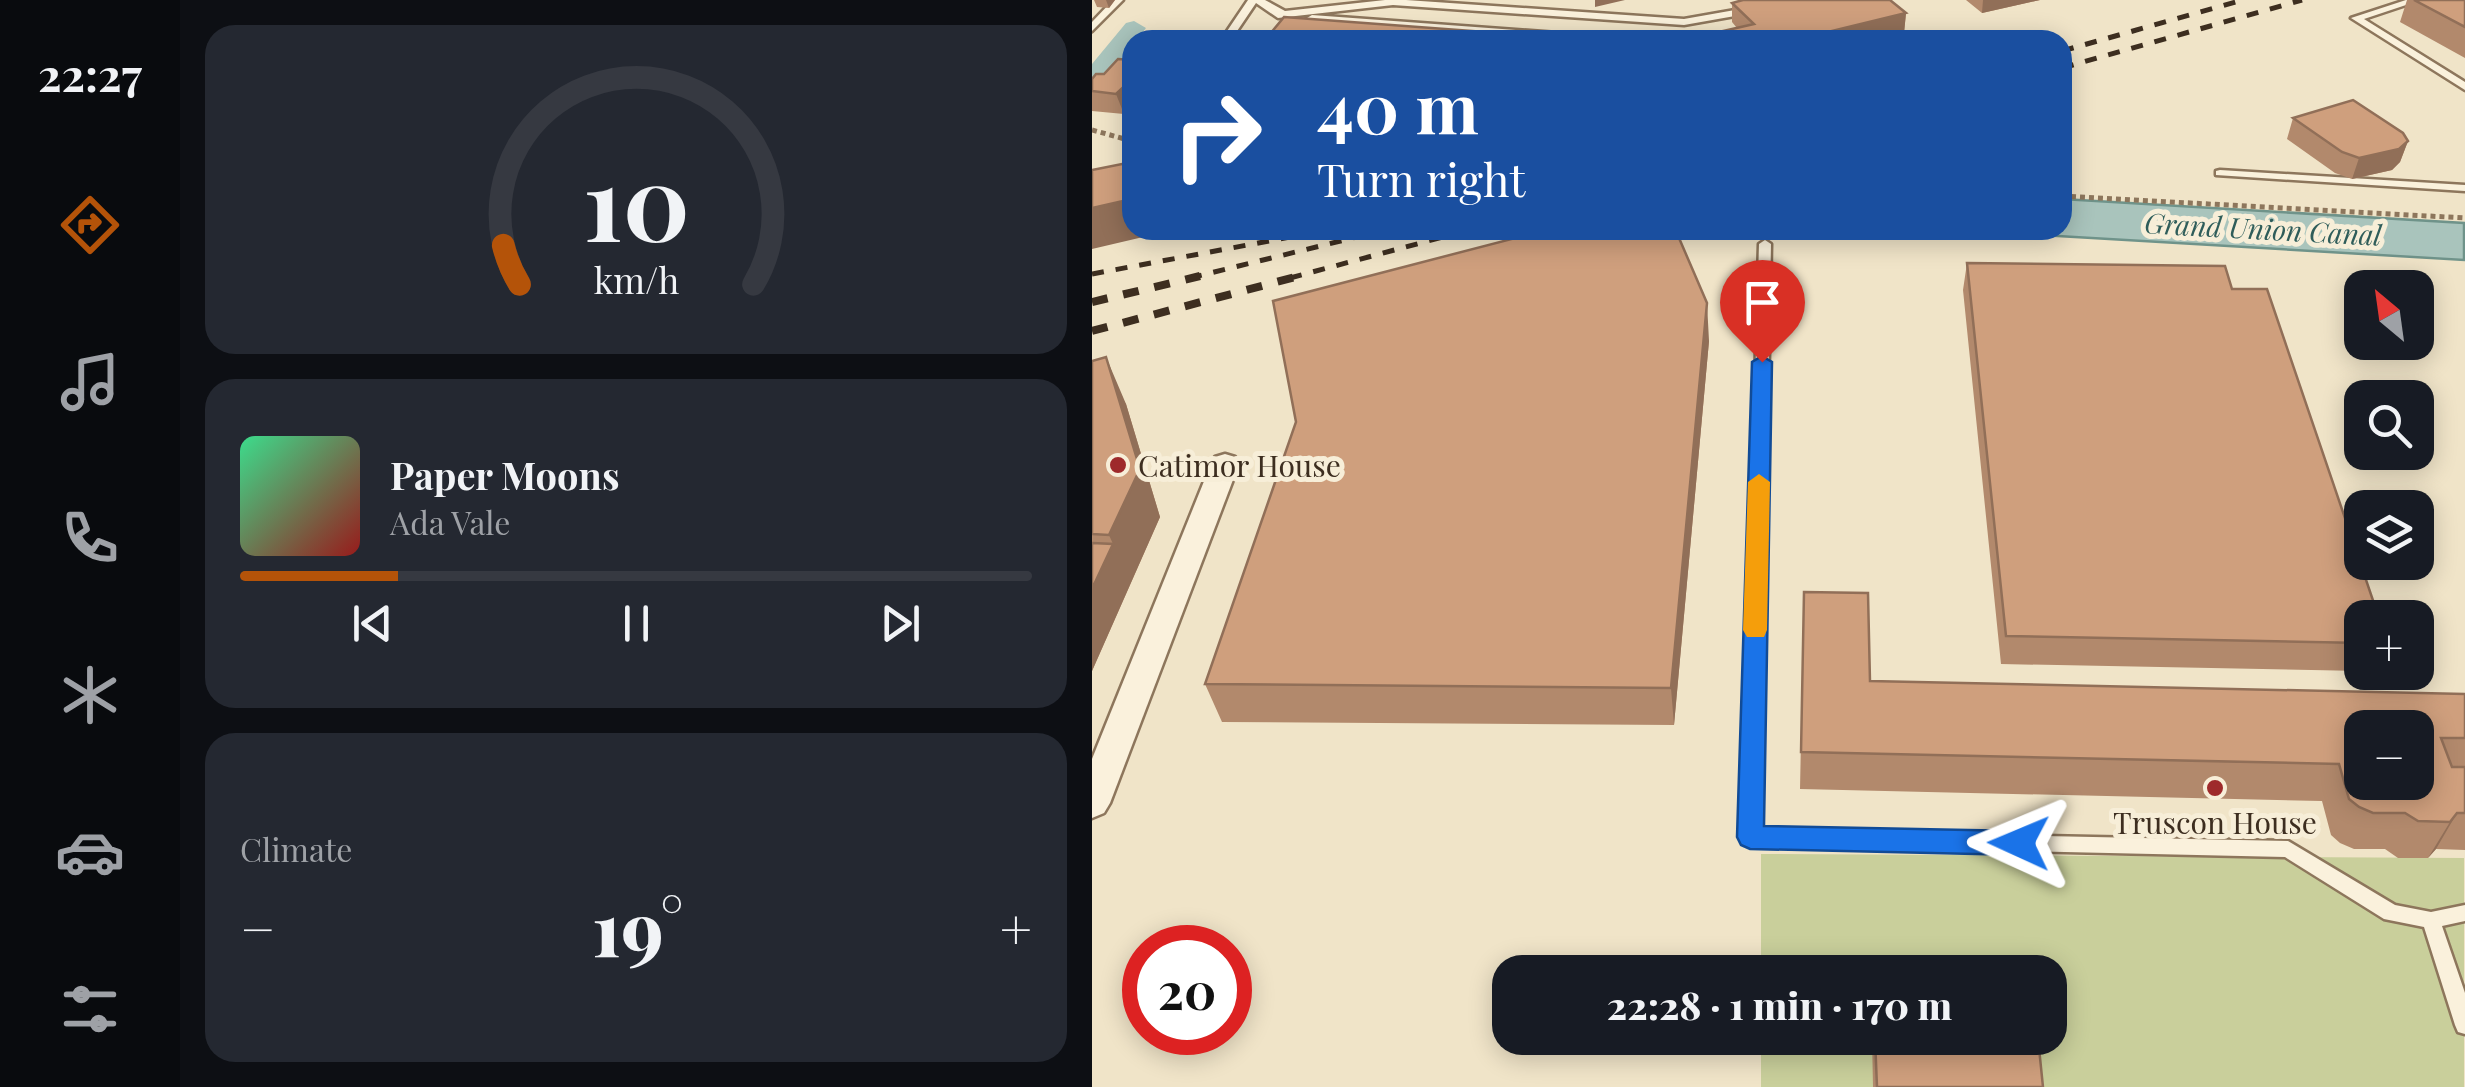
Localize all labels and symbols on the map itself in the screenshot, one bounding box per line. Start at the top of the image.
water label: Grand Union Canal [2144,203,2384,253]
pin [1720,260,1805,363]
north arrow [2344,270,2434,360]
place label: Catimor House [1138,445,1341,485]
marker: Catimor House [1107,454,1129,476]
marker: Truscon House [2204,777,2226,799]
position arrow [1967,791,2071,895]
place label: Truscon House [2113,802,2317,842]
speed limit sign: 20 [1122,925,1252,1055]

